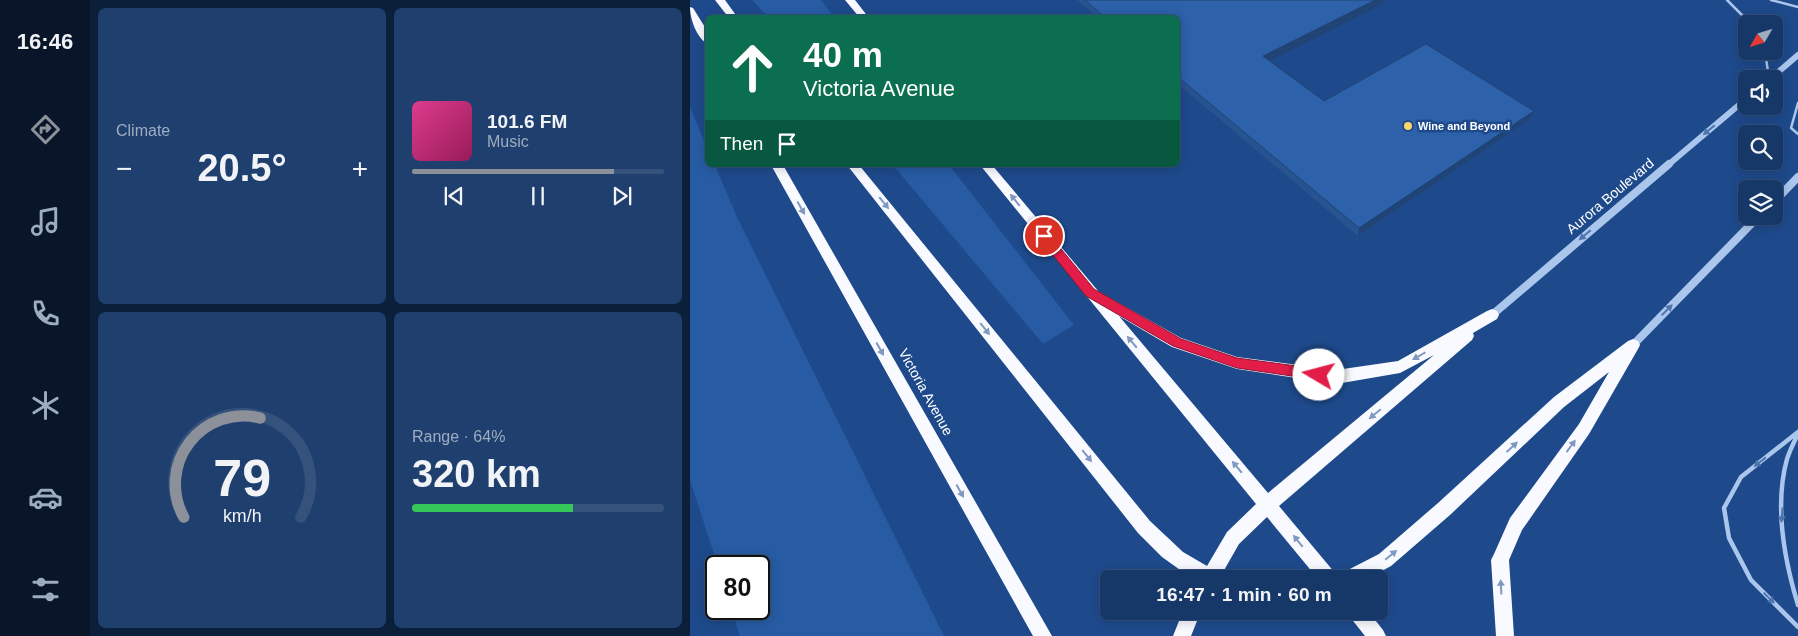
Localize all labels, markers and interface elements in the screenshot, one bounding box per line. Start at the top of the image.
north arrow [1738,15,1782,60]
map controls [1738,15,1783,225]
text: 16:46 [17,29,73,54]
icon: ahead [720,35,785,100]
text: 40 m [803,35,883,74]
button: sound [1738,70,1783,115]
text: Victoria Avenue [803,76,955,101]
text: 101.6 FM [487,111,567,132]
icon: directions [28,112,63,147]
marker: Wine and Beyond [1402,120,1414,132]
place label: Wine and Beyond [1418,120,1510,132]
text: Climate [116,122,170,139]
one-way arrow [1703,125,1716,136]
button: search [1738,125,1783,170]
icon: arrive [773,130,801,158]
text: Music [487,133,529,150]
text: Then [720,133,763,154]
text: 20.5° [197,147,287,189]
text: − [116,153,132,184]
text: + [352,153,368,184]
street label: Aurora Boulevard [1563,155,1657,237]
button: layers [1738,180,1783,225]
icon: previous [440,182,468,210]
icon: pause [524,182,552,210]
icon: next [608,182,636,210]
one-way arrow [1010,194,1021,207]
one-way arrow [878,196,889,209]
one-way arrow [796,201,805,214]
icon: music [28,204,63,239]
pin [1023,215,1065,257]
icon: arrive [1030,222,1058,250]
one-way arrow [1579,230,1592,241]
icon: phone [28,296,63,331]
one-way arrow [1661,304,1673,316]
one-way arrow [980,323,991,336]
one-way arrow [1127,336,1138,349]
one-way arrow [876,343,885,356]
street label: Victoria Avenue [896,346,957,438]
position arrow [1292,348,1344,400]
one-way arrow [1412,352,1426,360]
icon: climate [28,388,63,423]
one-way arrow [1369,408,1381,420]
text: Range · 64% [412,428,505,445]
one-way arrow [1566,440,1577,453]
one-way arrow [1505,441,1517,453]
text: 79 [213,449,271,507]
one-way arrow [1082,449,1093,462]
text: 320 km [412,453,541,495]
one-way arrow [1753,457,1766,468]
one-way arrow [1231,460,1242,473]
icon: car [28,480,63,515]
one-way arrow [956,484,964,498]
text: km/h [223,506,261,526]
one-way arrow [1778,507,1786,523]
one-way arrow [1293,535,1304,548]
one-way arrow [1384,549,1397,560]
speed limit sign: 80 [705,555,770,620]
icon: filters [28,572,63,607]
one-way arrow [1497,579,1505,595]
text: 16:47 · 1 min · 60 m [1156,584,1332,605]
one-way arrow [1763,592,1775,604]

